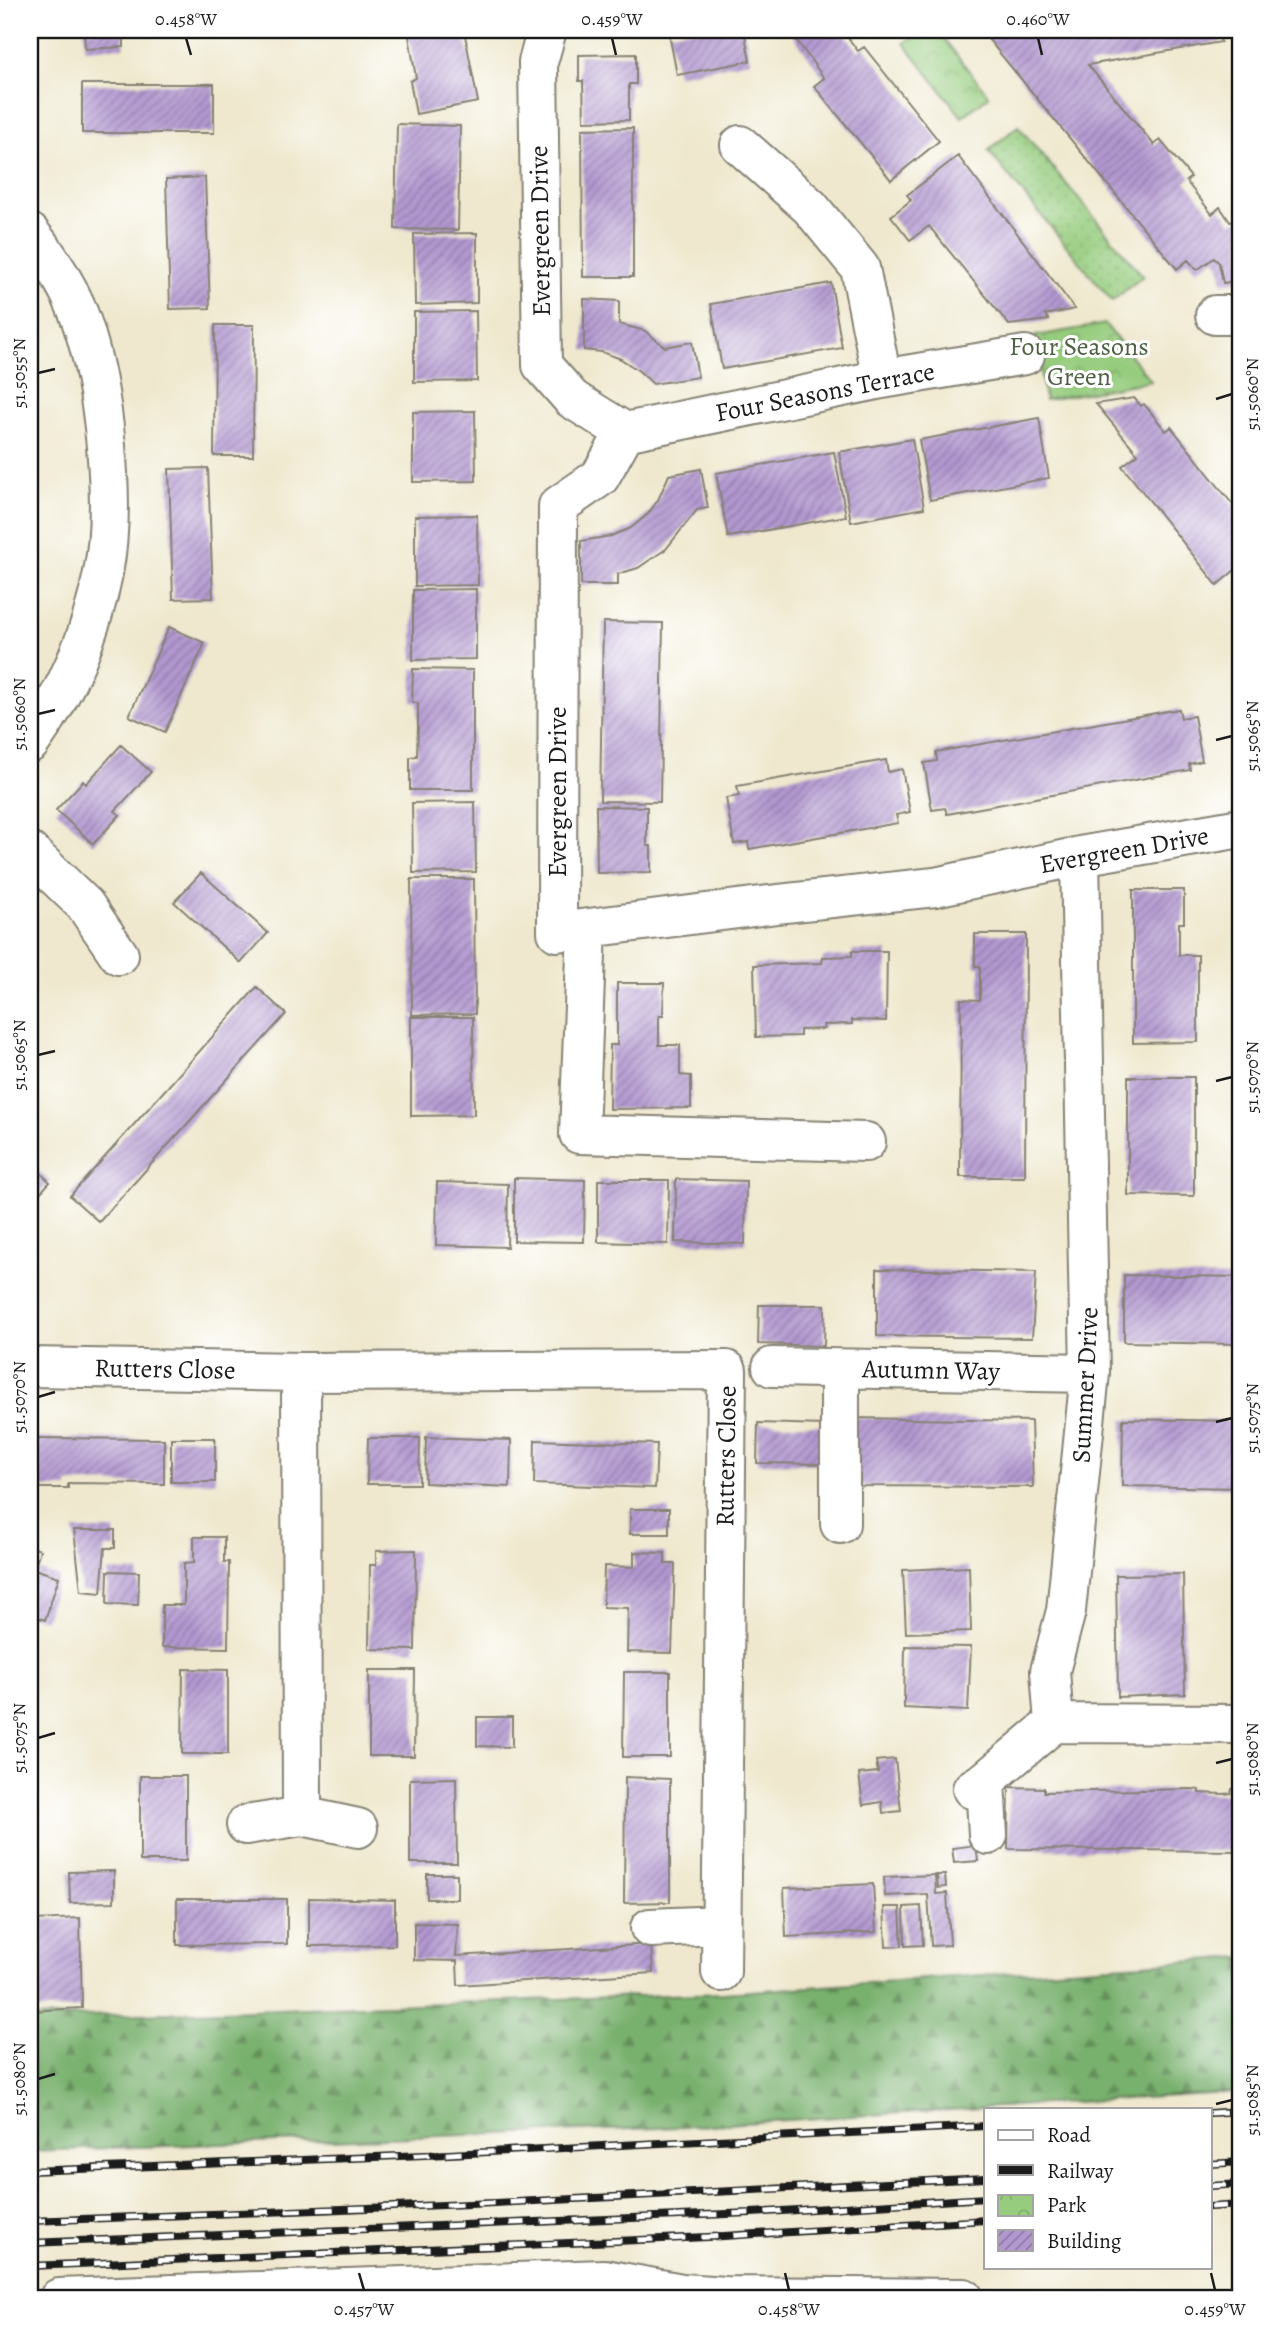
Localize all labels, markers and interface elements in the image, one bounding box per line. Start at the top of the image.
text: 0.458°W [155,7,217,31]
text: 0.459°W [581,7,643,31]
text: 0.460°W [1006,7,1070,31]
street label: Evergreen Drive [521,145,559,317]
park label: Four Seasons Green [1009,329,1149,394]
text: 51.5055°N [7,338,31,408]
street label: Four Seasons Terrace [712,354,938,430]
text: 51.5060°N [1240,357,1264,431]
text: 51.5060°N [7,677,31,751]
text: 51.5065°N [1240,700,1264,772]
street label: Evergreen Drive [540,706,575,878]
street label: Evergreen Drive [1037,818,1211,882]
text: 51.5065°N [7,1019,31,1091]
text: 51.5070°N [1240,1041,1264,1113]
street label: Summer Drive [1063,1306,1107,1464]
street label: Rutters Close [94,1350,236,1388]
street label: Autumn Way [861,1351,1001,1389]
text: 51.5070°N [7,1361,31,1433]
text: 51.5075°N [1240,1383,1264,1453]
street label: Rutters Close [707,1385,745,1527]
text: 51.5075°N [7,1703,31,1773]
text: 51.5080°N [1240,1722,1264,1796]
text: 51.5080°N [7,2042,31,2116]
text: 51.5085°N [1240,2064,1264,2136]
legend [984,2108,1212,2268]
text: Road [1047,2121,1091,2149]
text: Railway [1047,2157,1114,2185]
text: Park [1047,2191,1087,2219]
text: Building [1047,2227,1122,2255]
text: 0.457°W [334,2297,395,2321]
text: 0.458°W [758,2297,820,2321]
text: 0.459°W [1184,2297,1246,2321]

